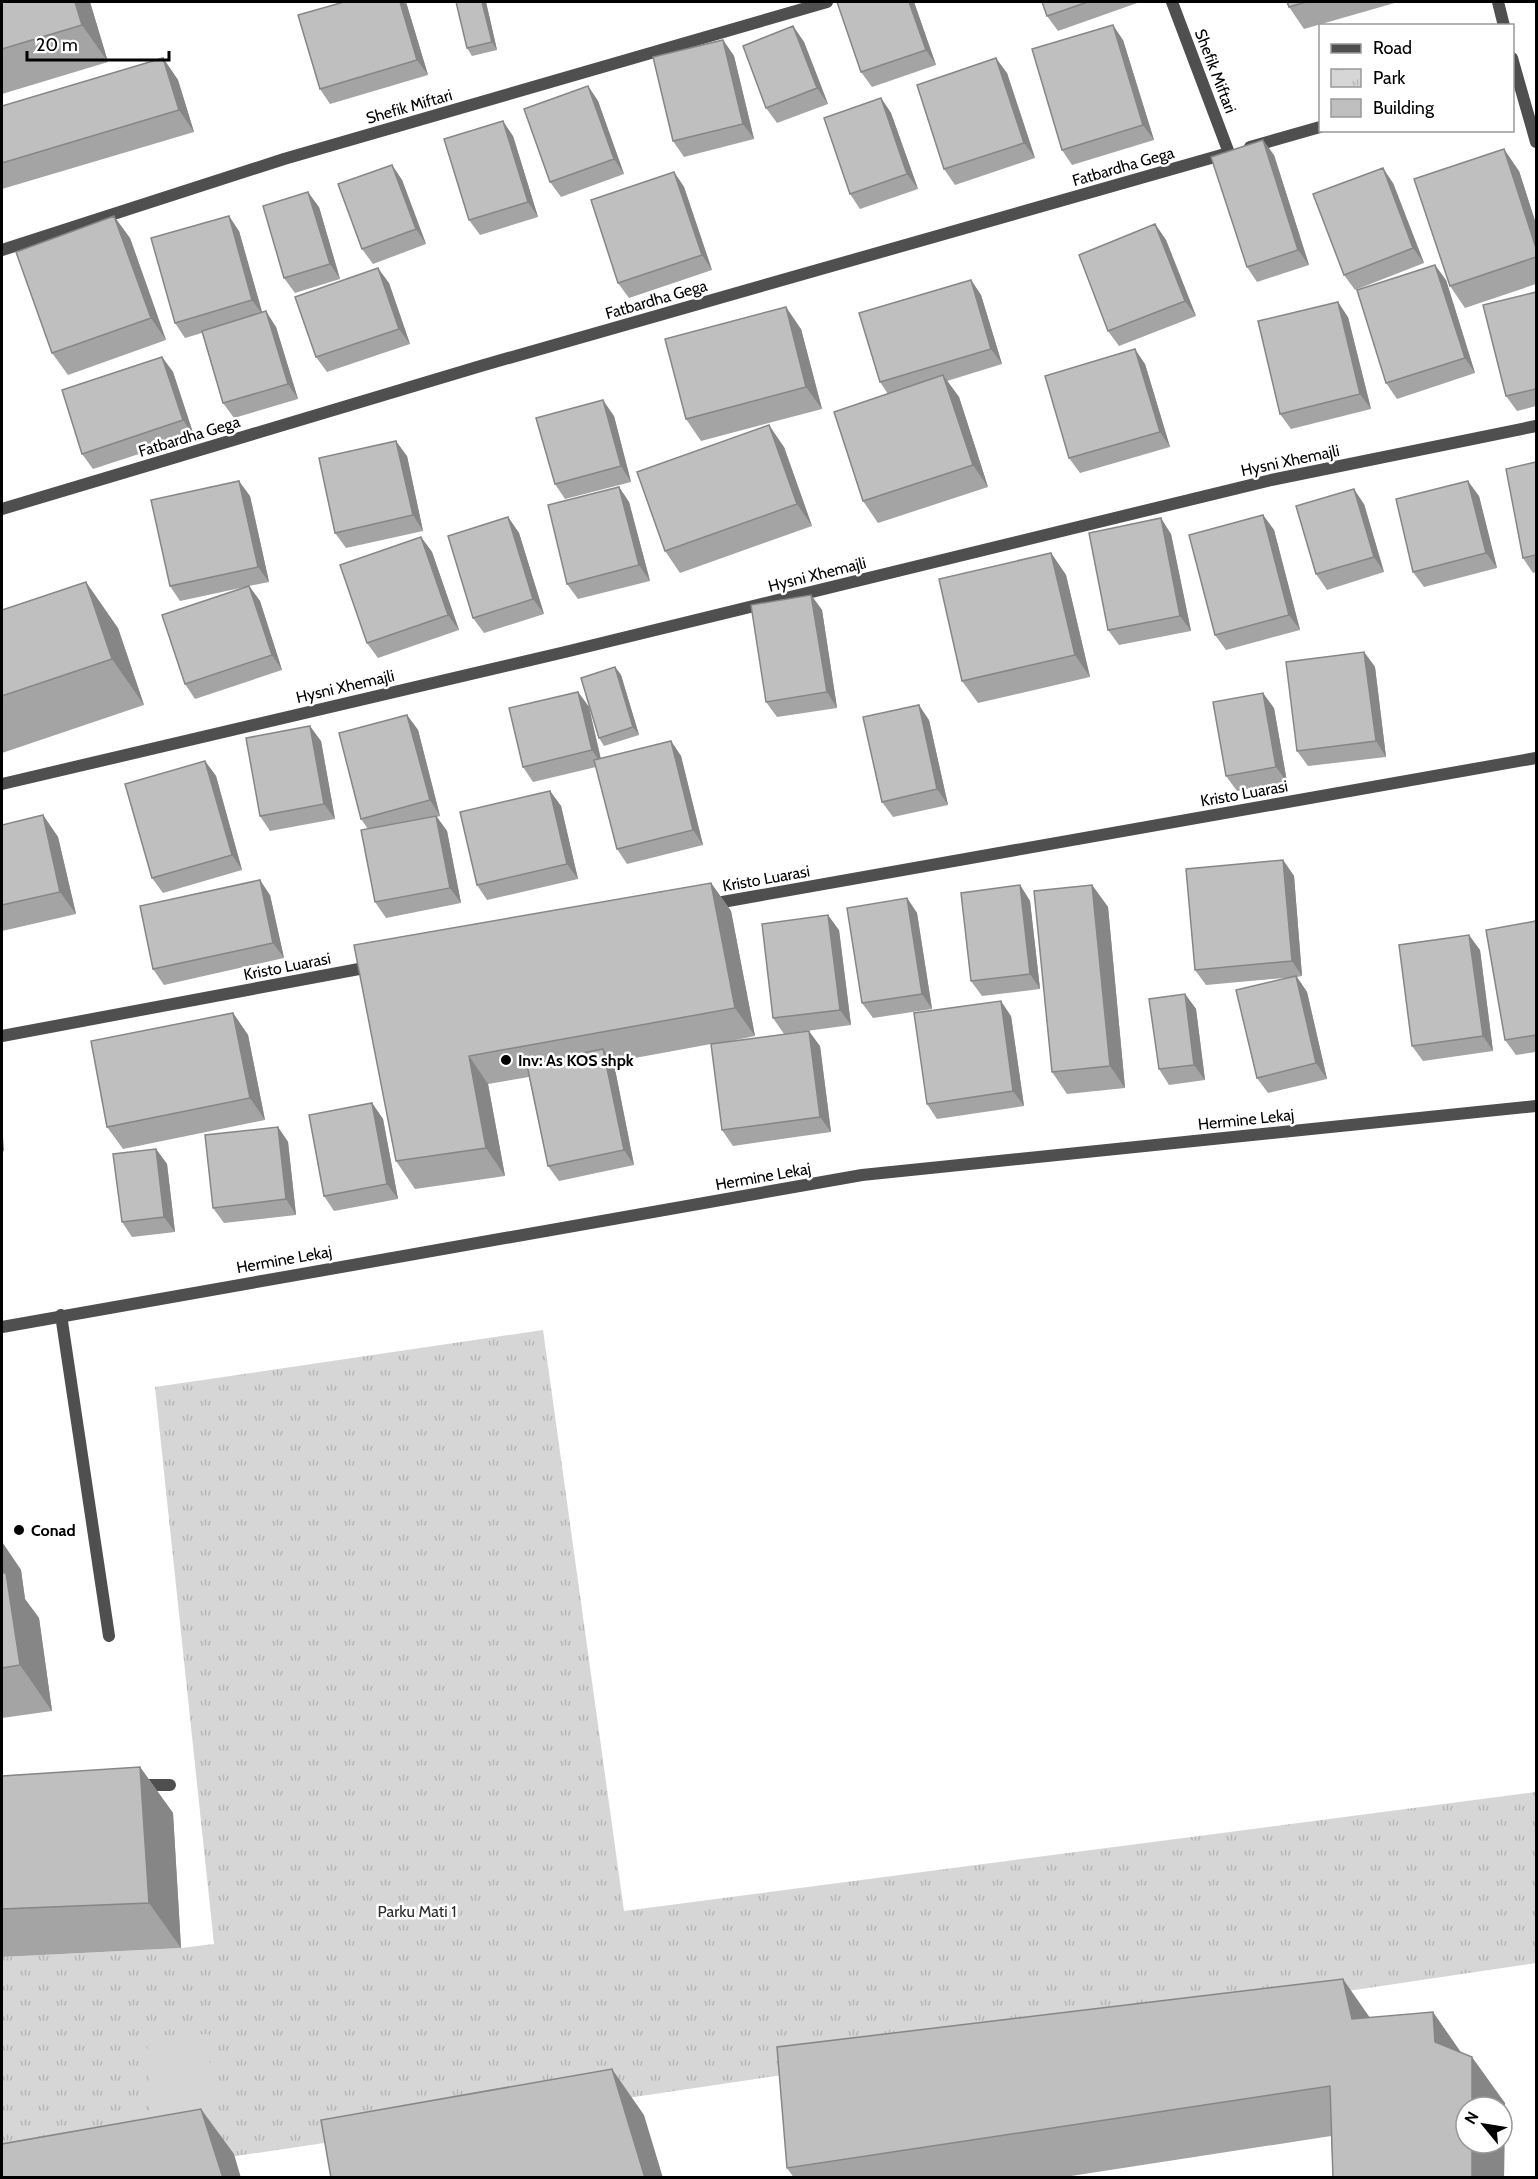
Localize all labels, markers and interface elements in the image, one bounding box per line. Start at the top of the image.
scale bar [27,24,170,62]
legend [1319,24,1514,132]
street label: Shefik Miftari [1191,26,1240,116]
text: 20 m [36,34,78,56]
text: Road [1373,37,1412,59]
text: Park [1373,67,1406,89]
street label: Shefik Miftari [364,85,454,128]
text: Building [1373,97,1435,119]
street label: Fatbardha Gega [1070,143,1177,190]
street label: Fatbardha Gega [603,276,710,323]
street label: Fatbardha Gega [136,412,242,461]
street label: Hysni Xhemajli [1239,441,1341,480]
street label: Hysni Xhemajli [766,553,868,596]
street label: Hysni Xhemajli [294,666,396,707]
street label: Kristo Luarasi [1199,776,1289,811]
street label: Kristo Luarasi [721,861,811,896]
street label: Kristo Luarasi [242,949,332,984]
place label: Inv: As KOS shpk [518,1051,634,1070]
marker: Inv: As KOS shpk [499,1053,513,1067]
street label: Hermine Lekaj [1197,1105,1295,1134]
street label: Hermine Lekaj [714,1159,812,1194]
street label: Hermine Lekaj [235,1242,333,1277]
place label: Conad [31,1521,76,1540]
marker: Conad [12,1523,26,1537]
park label: Parku Mati 1 [378,1902,456,1921]
north arrow [1454,2095,1514,2155]
text: N [1460,2108,1482,2127]

